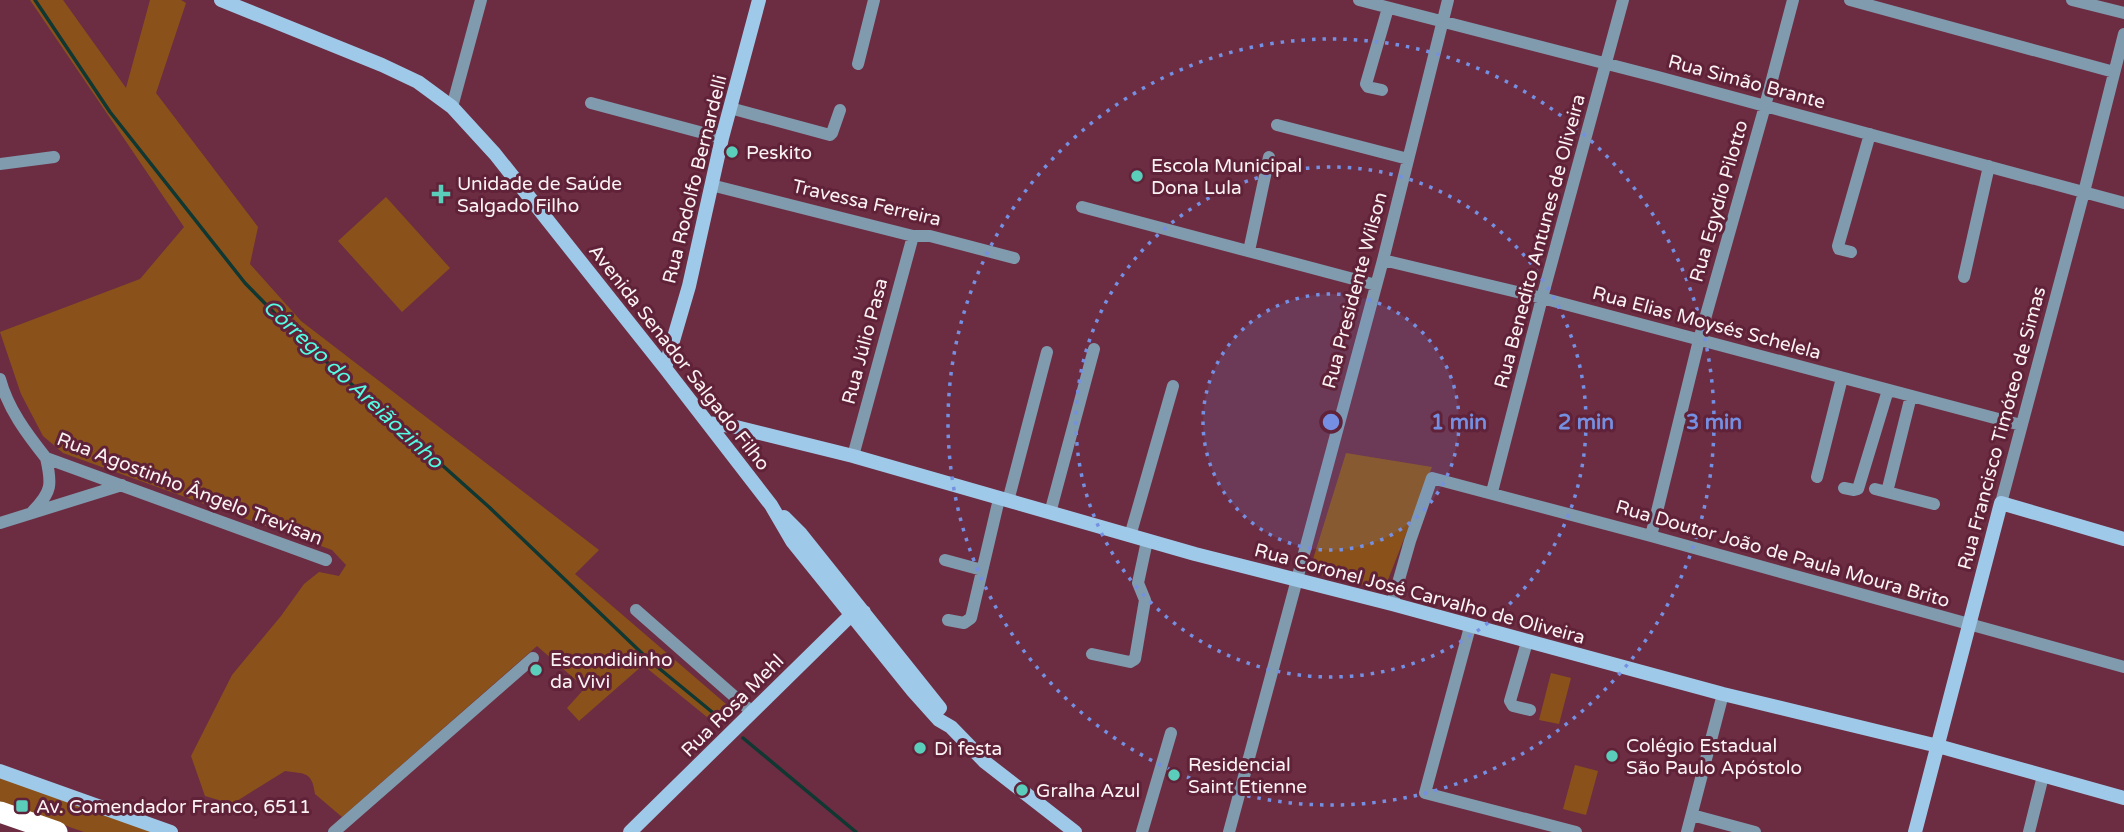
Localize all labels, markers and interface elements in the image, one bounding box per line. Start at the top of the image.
street label: Rua Simão Brante [1666,50,1828,114]
street label: Rua Rodolfo Bernardelli [658,72,732,286]
street label: Rua Benedito Antunes de Oliveira [1490,92,1590,391]
street label: Rua Egydio Pilotto [1685,118,1753,285]
place label: Peskito [746,142,812,164]
marker: Peskito [724,144,740,160]
place label: Escola Municipal Dona Lula [1151,155,1302,199]
marker: Escola Municipal Dona Lula [1129,168,1145,184]
place label: Unidade de Saúde Salgado Filho [457,173,622,217]
street label: Travessa Ferreira [790,175,943,231]
marker: Unidade de Saúde Salgado Filho [431,184,451,204]
street label: Rua Presidente Wilson [1318,190,1392,391]
street label: Avenida Senador Salgado Filho [584,240,774,475]
street label: Rua Júlio Pasa [838,276,892,407]
street label: Rua Elias Moysés Schelela [1590,282,1823,364]
street label: Rua Francisco Timóteo de Simas [1954,284,2050,572]
water label: Córrego do Areiãozinho [258,295,449,475]
centre of rings [1319,410,1343,434]
text: 1 min [1431,410,1487,435]
text: 2 min [1558,410,1614,435]
text: 3 min [1686,410,1742,435]
street label: Rua Agostinho Ângelo Trevisan [54,428,326,550]
street label: Rua Doutor João de Paula Moura Brito [1613,496,1952,612]
street label: Rua Coronel José Carvalho de Oliveira [1252,539,1587,649]
place label: Escondidinho da Vivi [550,649,672,693]
street label: Rua Rosa Mehl [677,650,788,761]
marker: Escondidinho da Vivi [528,662,544,678]
place label: Colégio Estadual São Paulo Apóstolo [1626,735,1802,779]
place label: Di festa [934,738,1002,760]
marker: Di festa [912,740,928,756]
marker: Colégio Estadual São Paulo Apóstolo [1604,748,1620,764]
place label: Residencial Saint Etienne [1188,754,1307,798]
marker: Residencial Saint Etienne [1166,767,1182,783]
place label: Gralha Azul [1036,780,1140,802]
marker: Gralha Azul [1014,782,1030,798]
place label: Av. Comendador Franco, 6511 [36,796,311,818]
marker: Av. Comendador Franco, 6511 [14,798,30,814]

